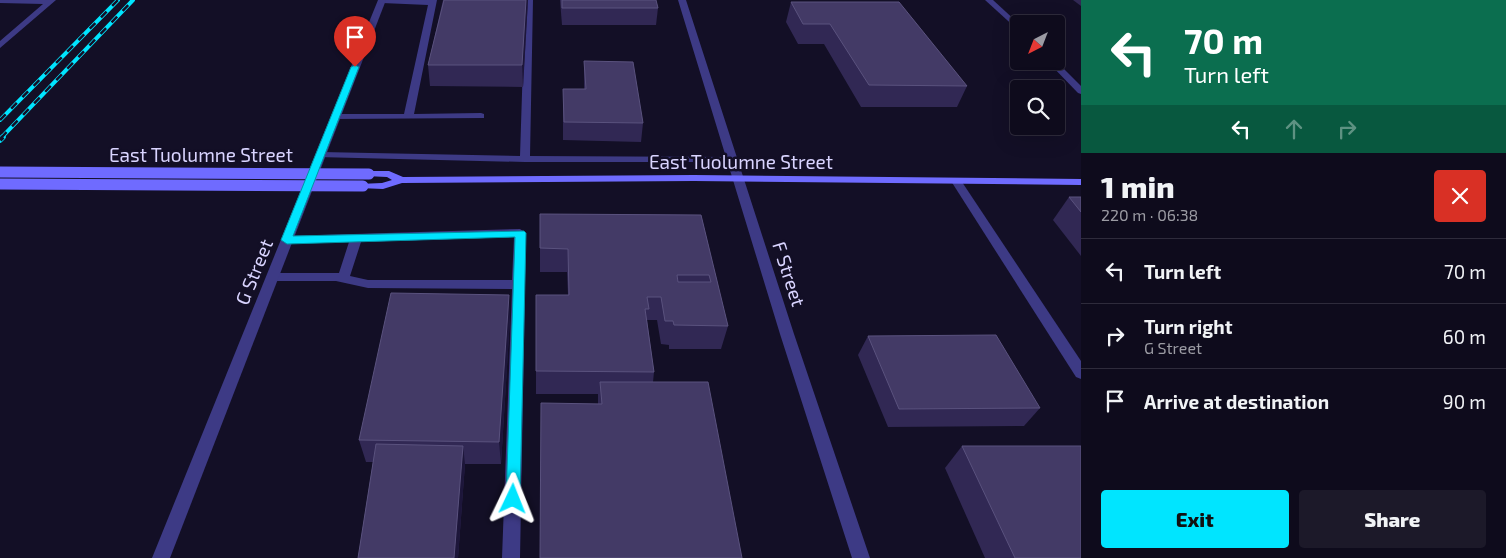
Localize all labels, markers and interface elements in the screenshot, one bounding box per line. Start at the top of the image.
north arrow [1010,15,1065,70]
map controls [1010,15,1065,135]
pin [334,16,376,67]
text: 70 m [1184,19,1263,61]
icon: left [1101,20,1166,85]
icon: arrive [341,23,369,51]
text: Turn left [1184,61,1269,87]
button: search [1010,80,1065,135]
icon: left [1227,115,1255,143]
icon: ahead [1280,115,1308,143]
icon: right [1333,115,1361,143]
street label: East Tuolumne Street [109,143,293,166]
street label: East Tuolumne Street [649,150,833,173]
text: 1 min [1101,168,1175,204]
button: close [1434,170,1486,222]
text: 220 m · 06:38 [1101,205,1198,224]
street label: G Street [230,236,277,308]
street label: F Street [768,238,811,309]
icon: left [1101,257,1129,285]
text: Turn left [1144,260,1221,283]
text: 70 m [1444,260,1486,283]
text: Turn right [1144,315,1232,338]
icon: right [1101,322,1129,350]
text: 60 m [1443,325,1486,348]
text: G Street [1144,338,1202,357]
icon: arrive [1101,387,1129,415]
text: Arrive at destination [1144,390,1329,413]
text: 90 m [1443,390,1486,413]
position arrow [486,472,538,524]
button: Exit [1101,490,1289,548]
button: Share [1299,490,1486,548]

